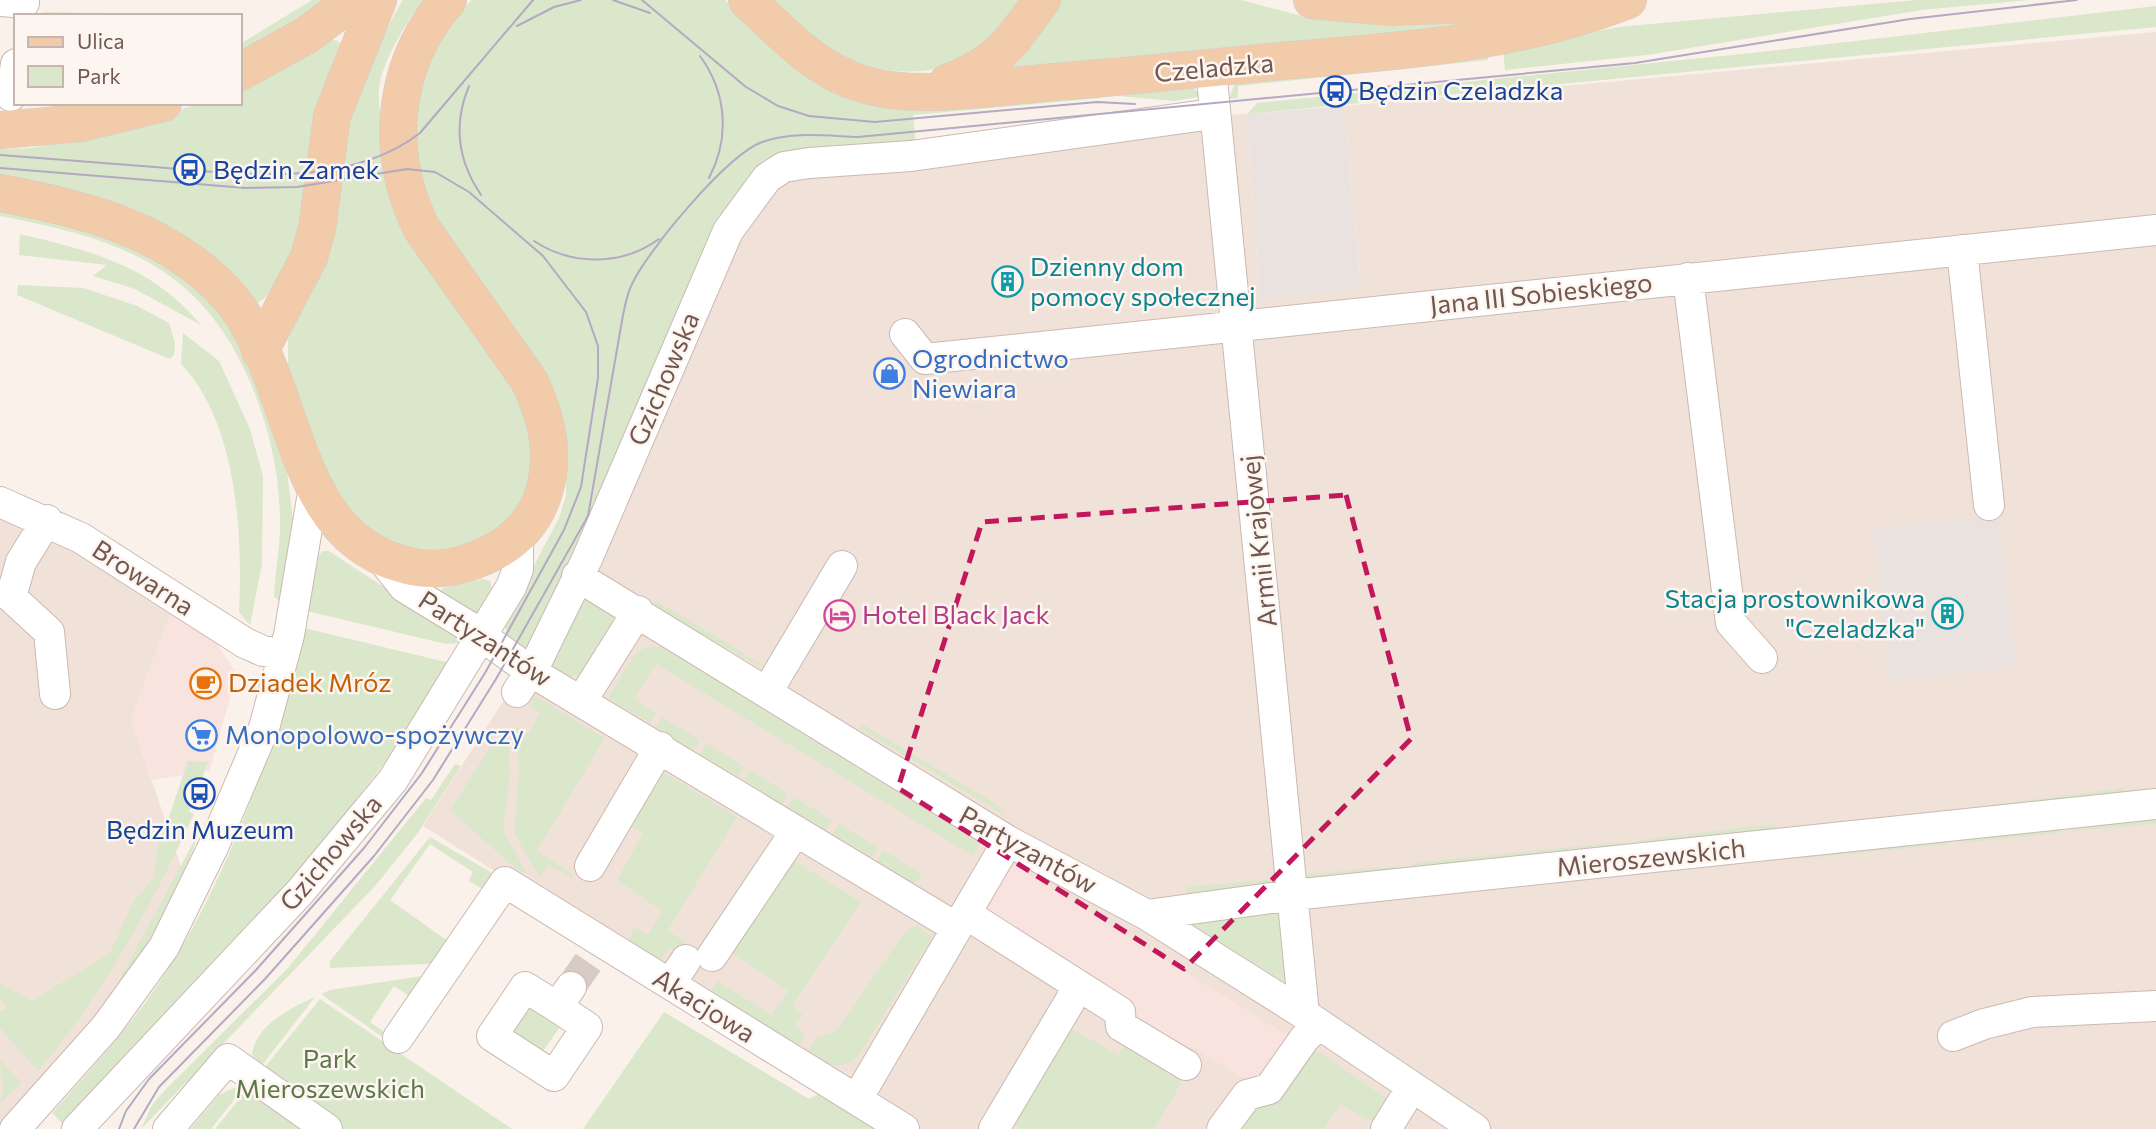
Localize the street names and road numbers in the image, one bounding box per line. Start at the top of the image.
street label: Czeladzka [1153,46,1275,87]
street label: Jana III Sobieskiego [1428,265,1654,320]
street label: Gzichowska [621,307,705,450]
street label: Armii Krajowej [1233,454,1282,629]
street label: Browarna [87,532,200,621]
street label: Partyzantów [414,583,558,692]
street label: Gzichowska [272,788,387,916]
street label: Partyzantów [955,798,1103,899]
street label: Mieroszewskich [1555,831,1747,882]
street label: Akacjowa [648,961,761,1048]

